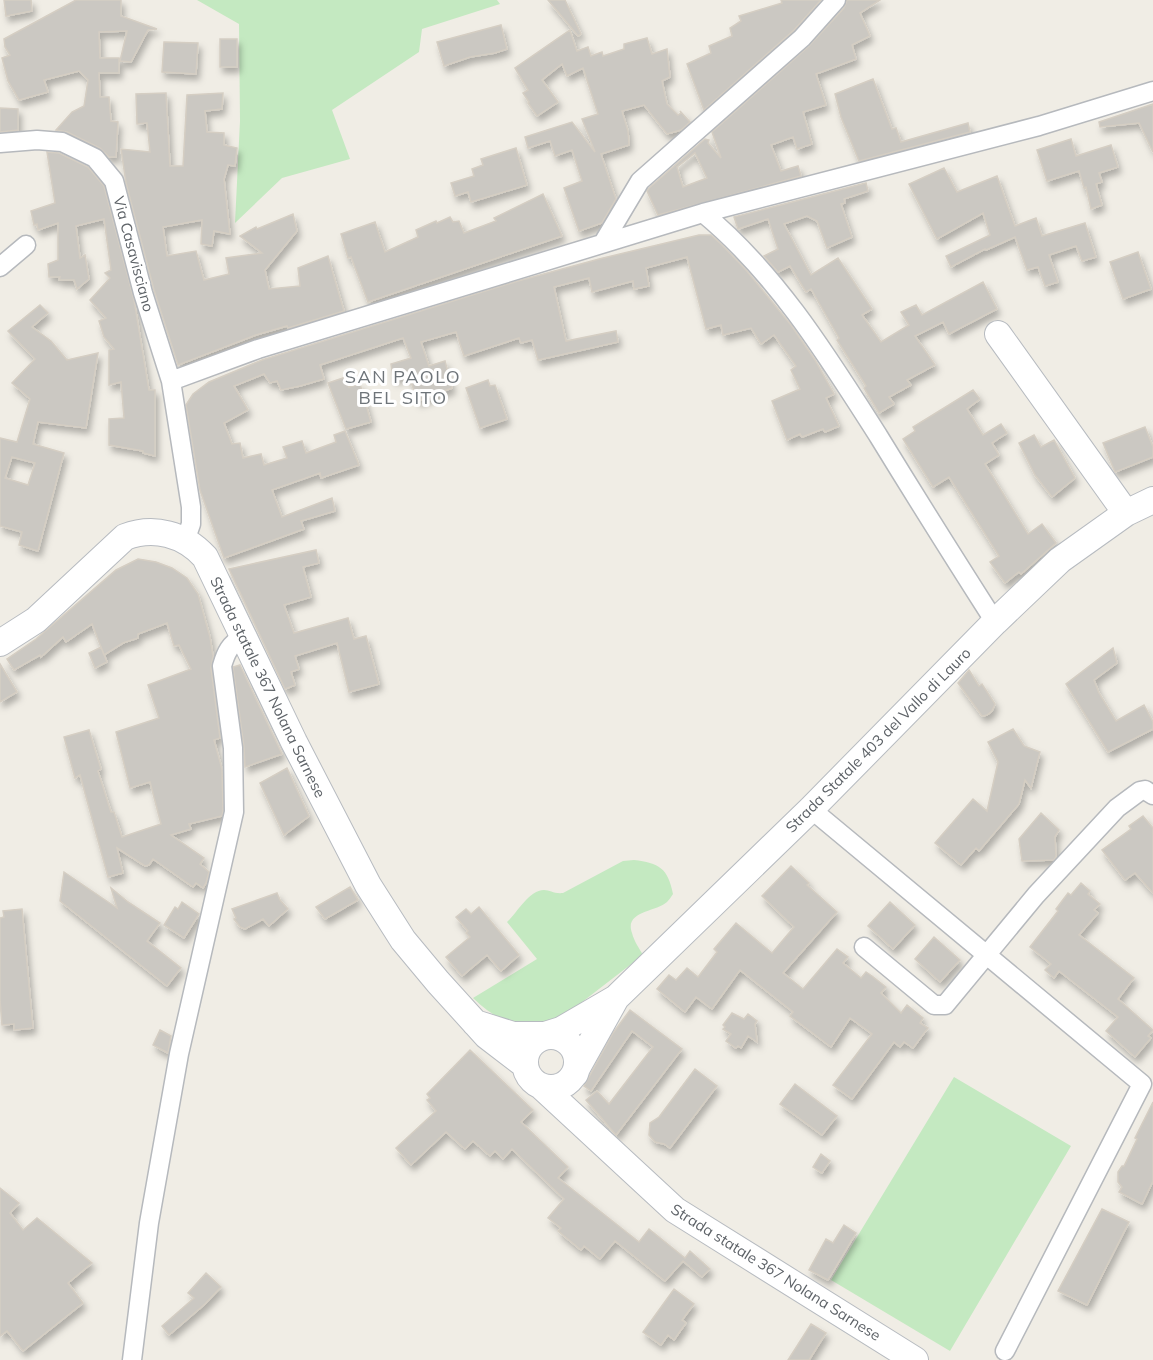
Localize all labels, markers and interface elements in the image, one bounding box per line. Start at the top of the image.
street label: Via Casavisciano [109,194,159,314]
district label: SAN PAOLO BEL SITO [345,365,461,409]
street label: Strada statale 367 Nolana Sarnese [206,573,330,801]
street label: Strada Statale 403 del Vallo di Lauro [781,643,975,837]
street label: Strada statale 367 Nolana Sarnese [668,1199,884,1345]

